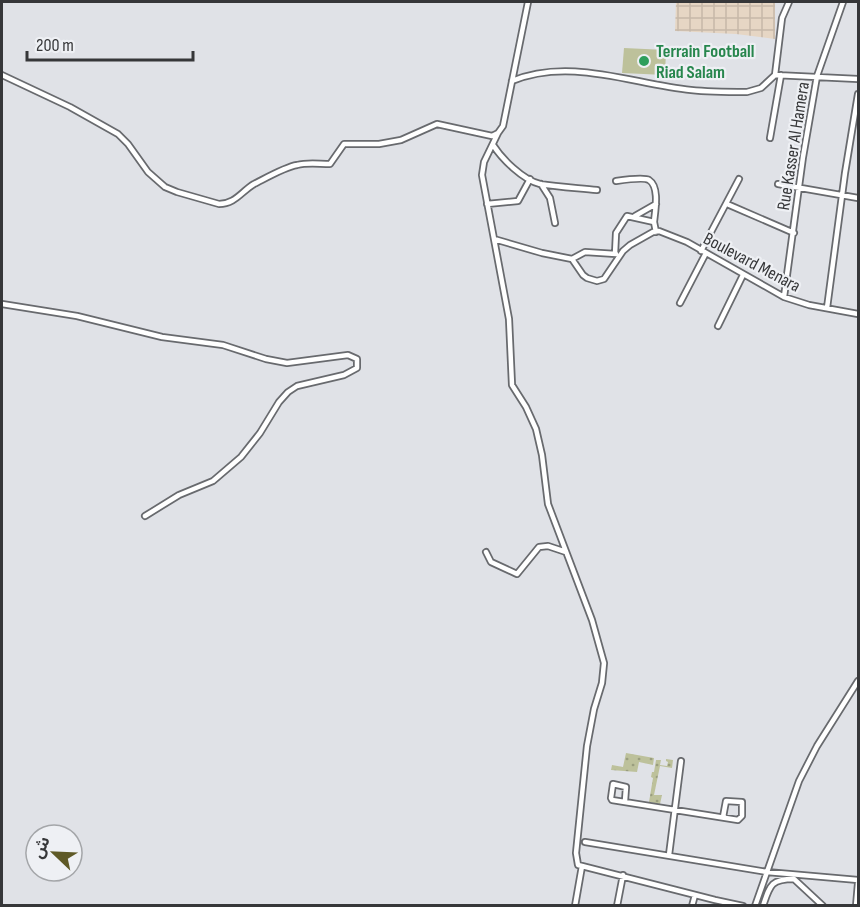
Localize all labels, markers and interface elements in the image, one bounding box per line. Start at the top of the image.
scale bar [27,24,194,62]
text: 200 m [36,35,74,56]
place label: Terrain Football Riad Salam [656,41,754,83]
marker: Terrain Football Riad Salam [637,54,651,68]
street label: Rue Kasser Al Hamera [773,80,814,212]
street label: Boulevard Menara [700,228,804,297]
north arrow [24,823,84,883]
text: ش [29,834,55,862]

